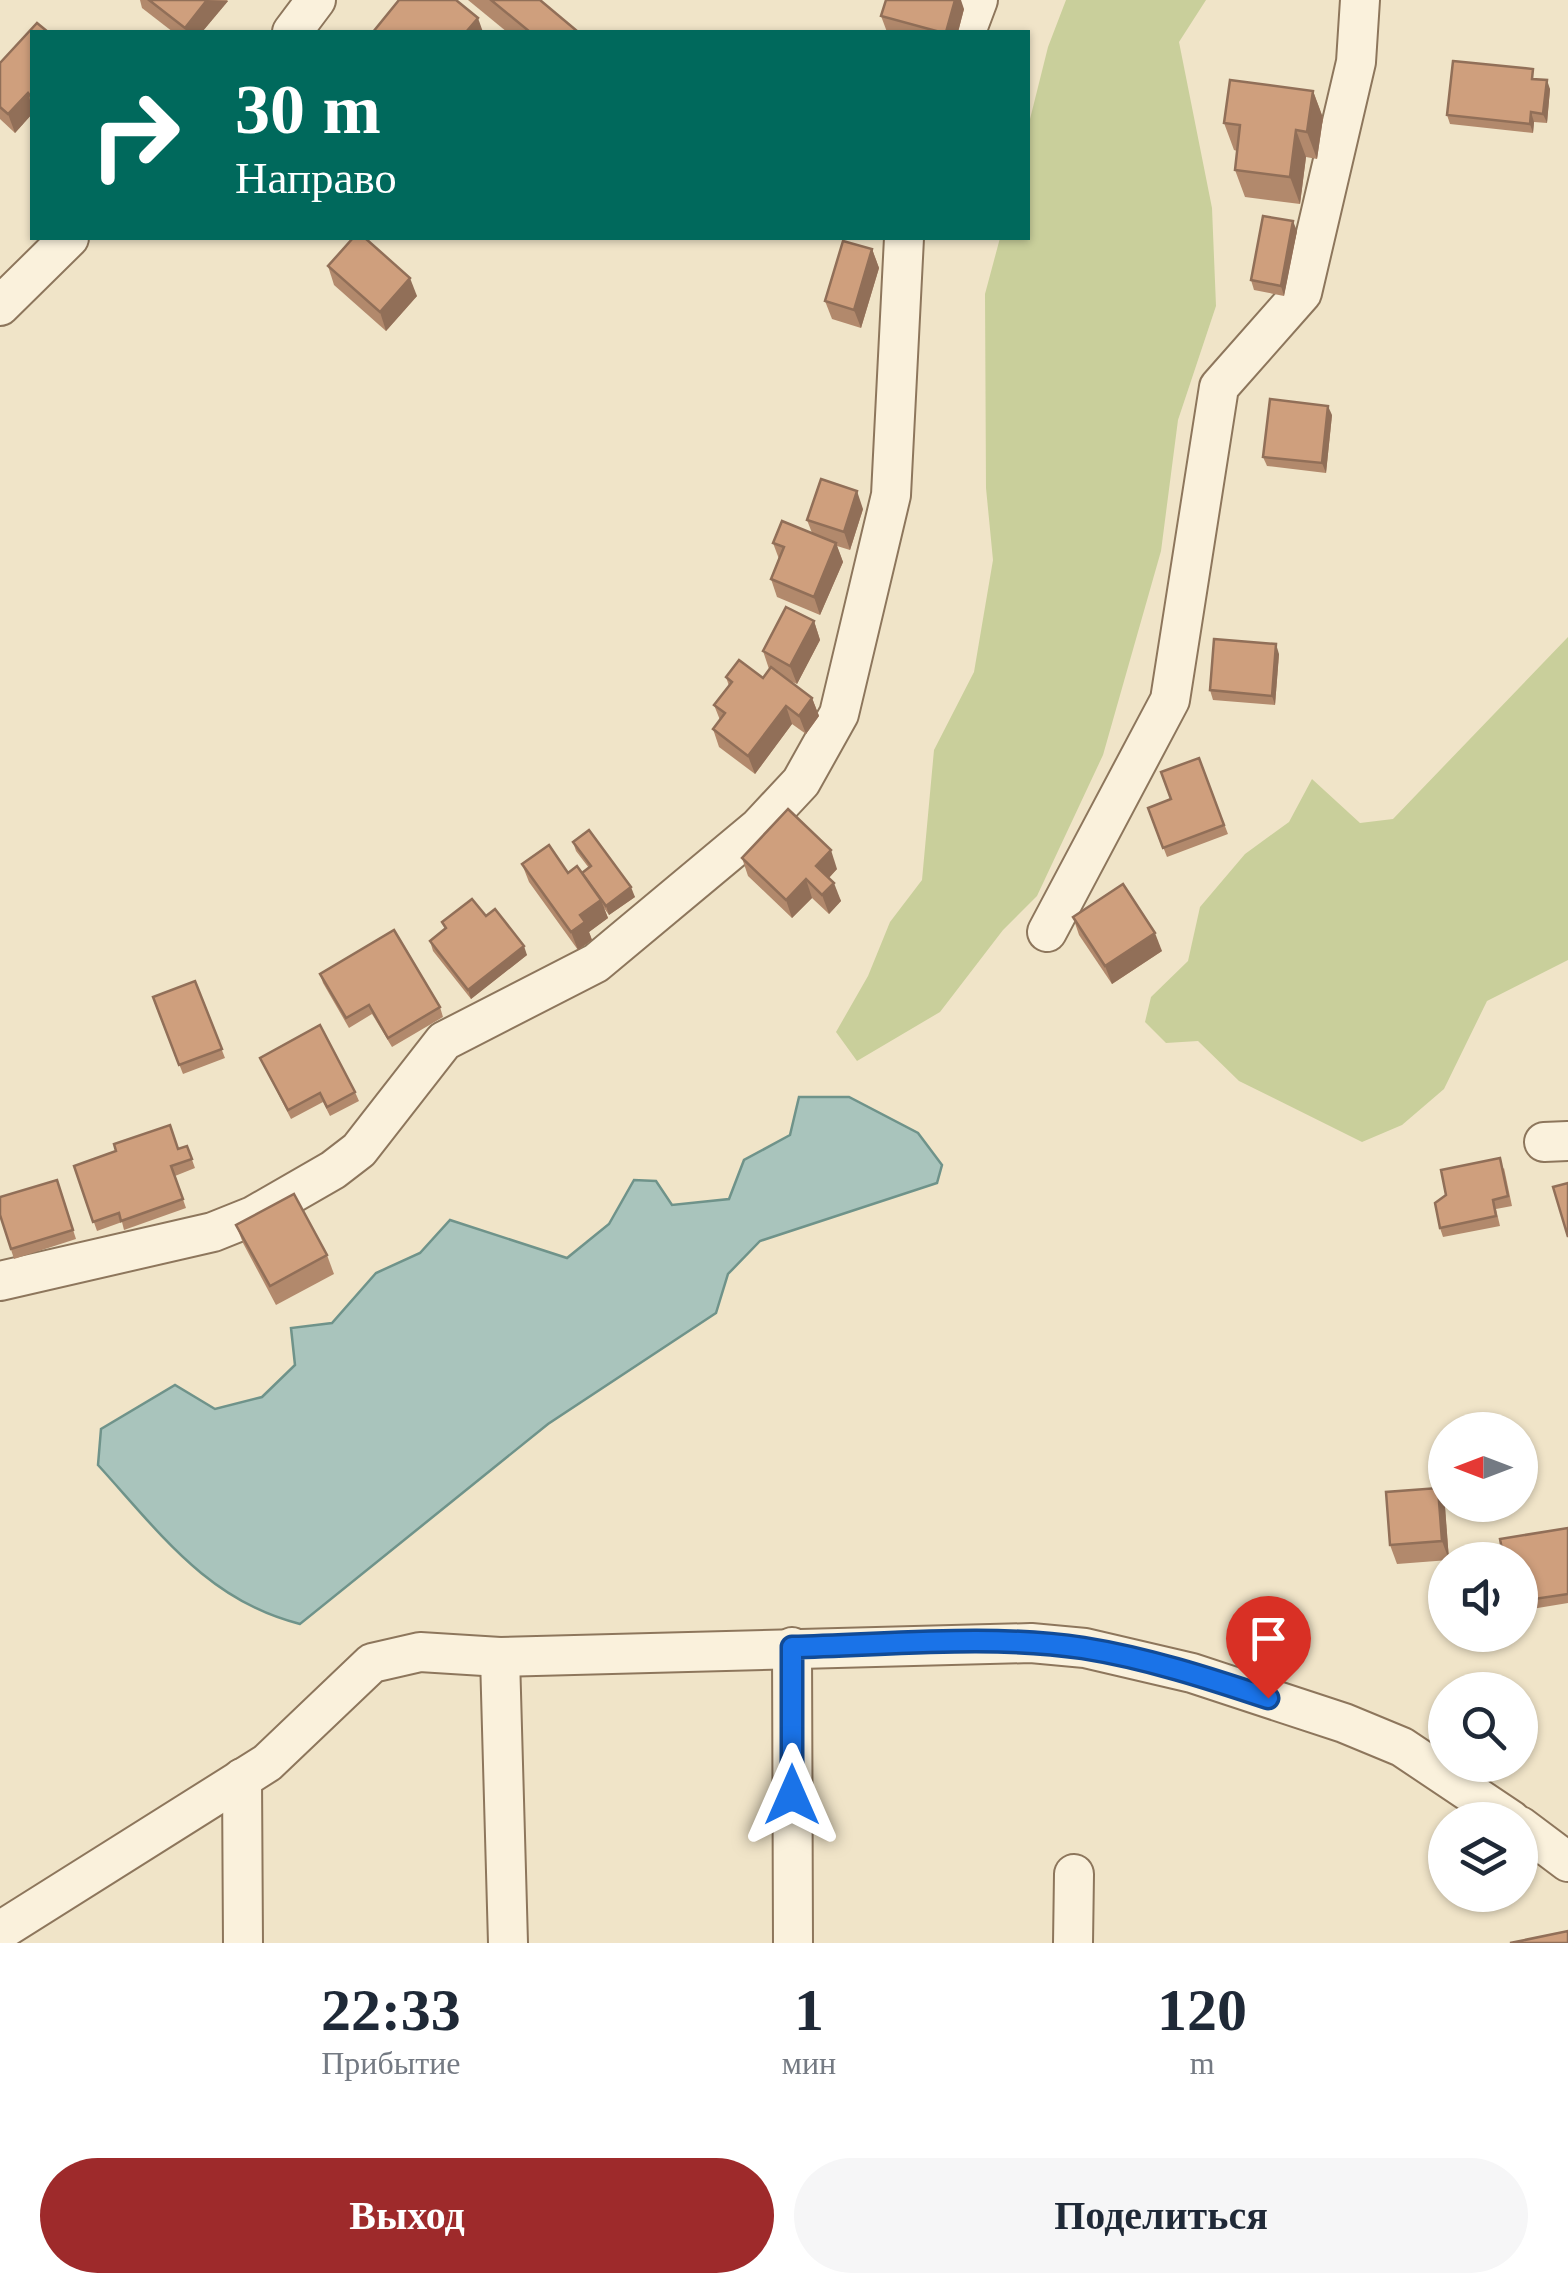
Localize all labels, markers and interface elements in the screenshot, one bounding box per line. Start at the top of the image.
icon: right [70,70,200,200]
text: 30 m [235,71,381,148]
text: Направо [235,153,397,203]
north arrow [1428,1412,1538,1522]
map controls [1428,1412,1538,1912]
button: sound [1428,1542,1538,1652]
pin [1226,1596,1311,1699]
icon: arrive [1241,1611,1296,1666]
button: search [1428,1672,1538,1782]
position arrow [740,1743,844,1847]
button: layers [1428,1802,1538,1912]
text: 22:33 [321,1977,461,2043]
text: 1 [794,1977,824,2043]
text: 120 [1157,1977,1247,2043]
text: Прибытие [321,2045,461,2081]
text: мин [782,2045,836,2081]
text: m [1190,2045,1215,2081]
button: Выход [40,2158,774,2273]
button: Поделиться [794,2158,1528,2273]

